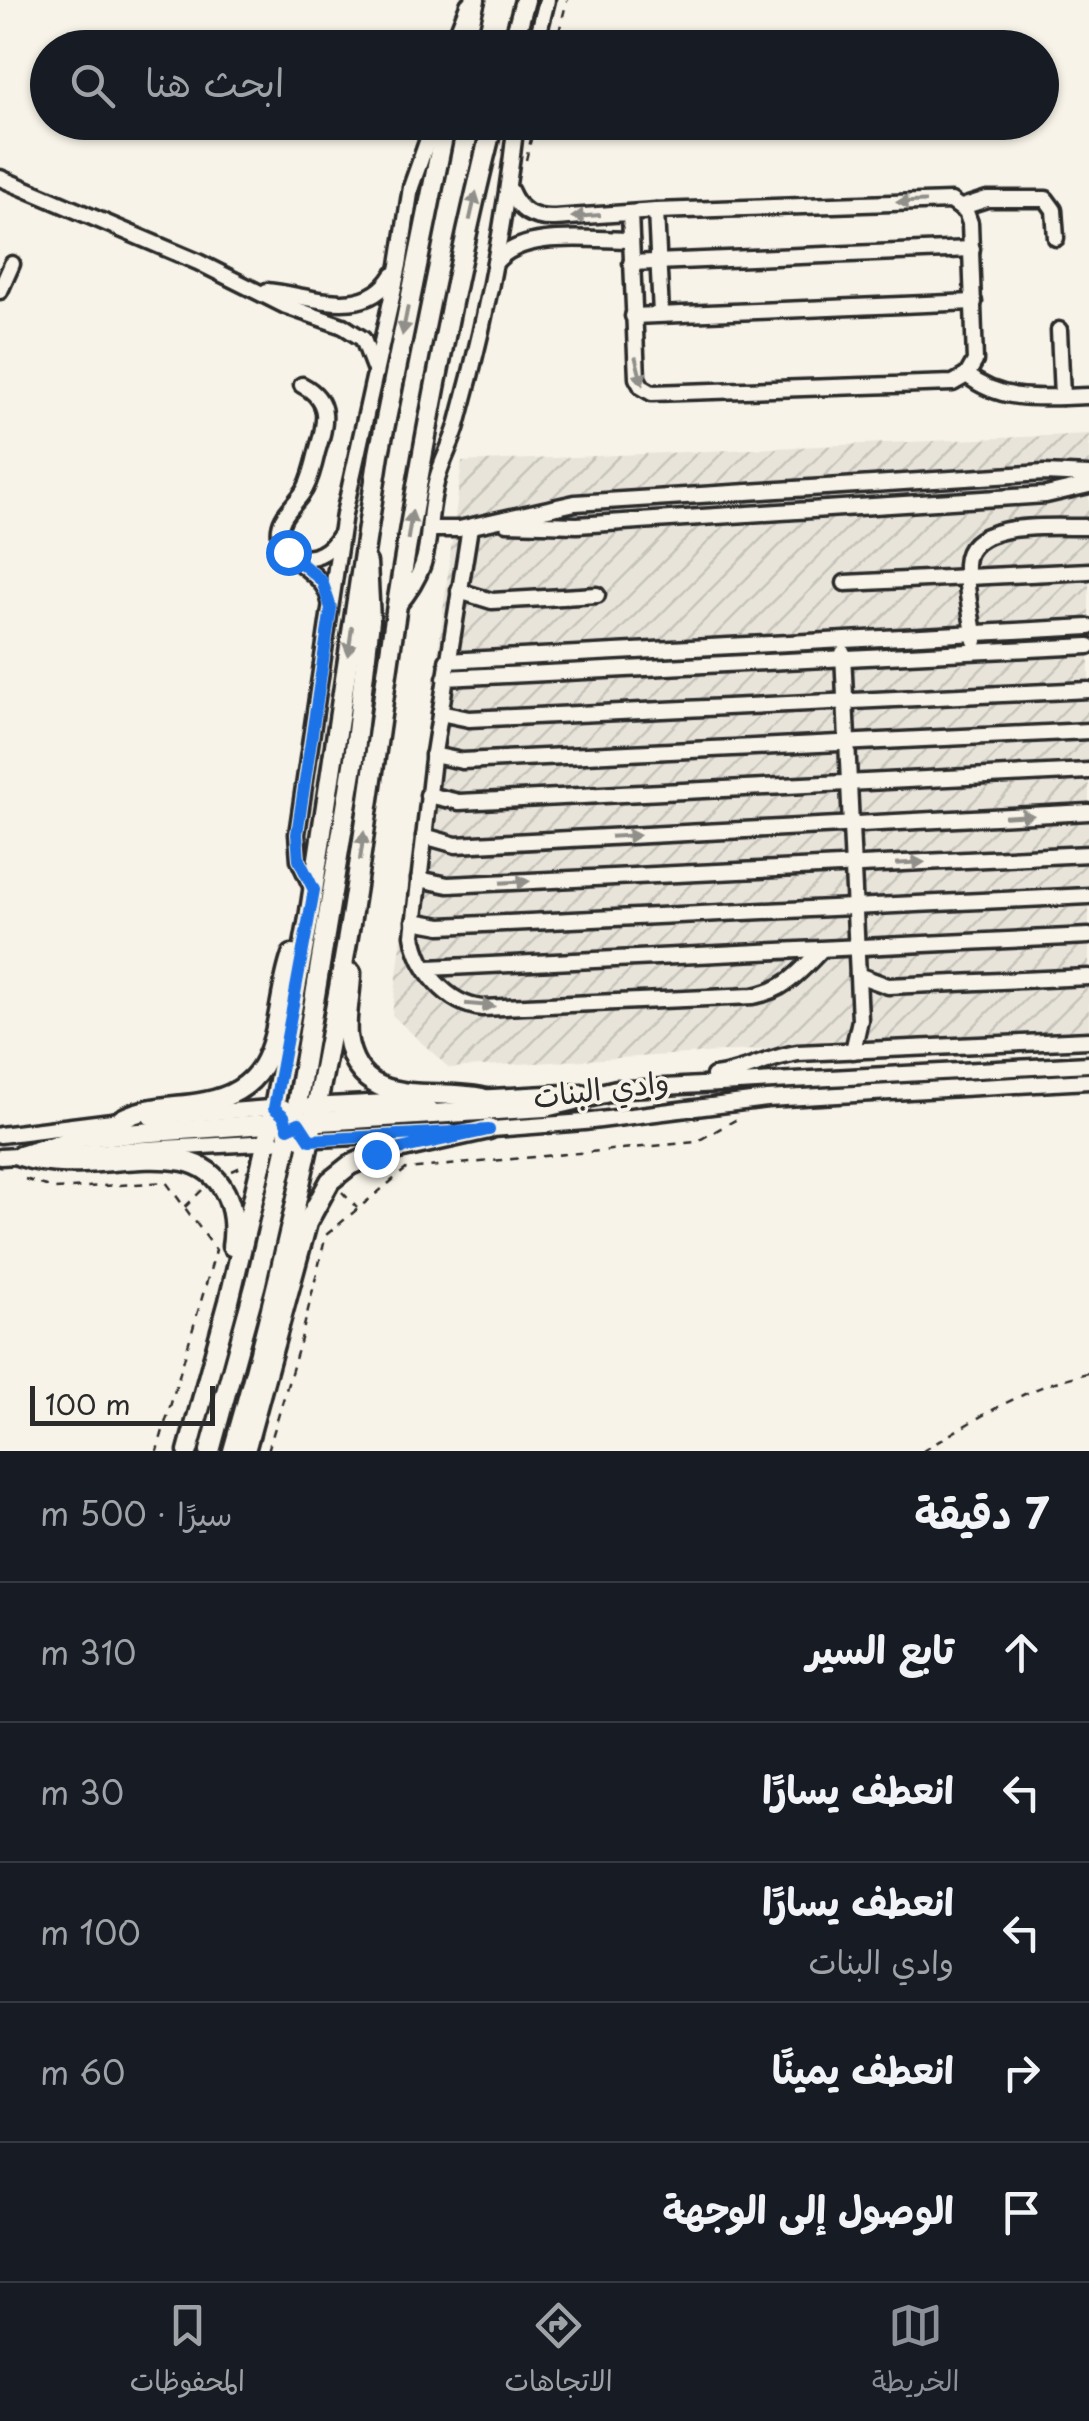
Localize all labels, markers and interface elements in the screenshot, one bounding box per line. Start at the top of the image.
search box [30,30,1059,140]
text: ابحث هنا [145,53,284,110]
icon: search [65,58,120,113]
one-way arrow [466,190,482,221]
one-way arrow [894,194,926,210]
one-way arrow [569,208,601,224]
one-way arrow [397,306,413,337]
one-way arrow [632,356,647,387]
one-way arrow [403,508,419,540]
route start [266,530,312,576]
one-way arrow [341,626,357,657]
one-way arrow [1004,808,1036,824]
one-way arrow [609,828,641,844]
one-way arrow [355,830,371,861]
one-way arrow [894,854,926,870]
one-way arrow [500,874,532,890]
one-way arrow [464,998,496,1014]
street label: وادي البنات [530,1057,671,1119]
route end [354,1132,400,1178]
scale bar [30,1381,215,1426]
text: 100 m [45,1382,131,1425]
text: 7 دقيقة [915,1480,1049,1543]
text: سيرًا · 500 m [40,1489,233,1537]
text: تابع السير [806,1620,954,1677]
icon: ahead [994,1625,1049,1680]
text: 310 m [40,1628,137,1676]
text: انعطف يسارًا [762,1760,954,1817]
icon: left [994,1765,1049,1820]
text: 30 m [40,1768,124,1816]
text: انعطف يسارًا [762,1872,954,1929]
icon: left [994,1905,1049,1960]
text: 100 m [40,1908,141,1956]
text: وادي البنات [808,1937,954,1985]
text: انعطف يمينًا [772,2040,954,2097]
icon: right [994,2045,1049,2100]
text: 60 m [40,2048,125,2096]
text: الوصول إلى الوجهة [662,2180,954,2237]
icon: arrive [994,2185,1049,2240]
tab: المحفوظات [130,2298,245,2406]
tab: الاتجاهات [504,2298,613,2406]
tab: الخريطة [872,2298,959,2406]

